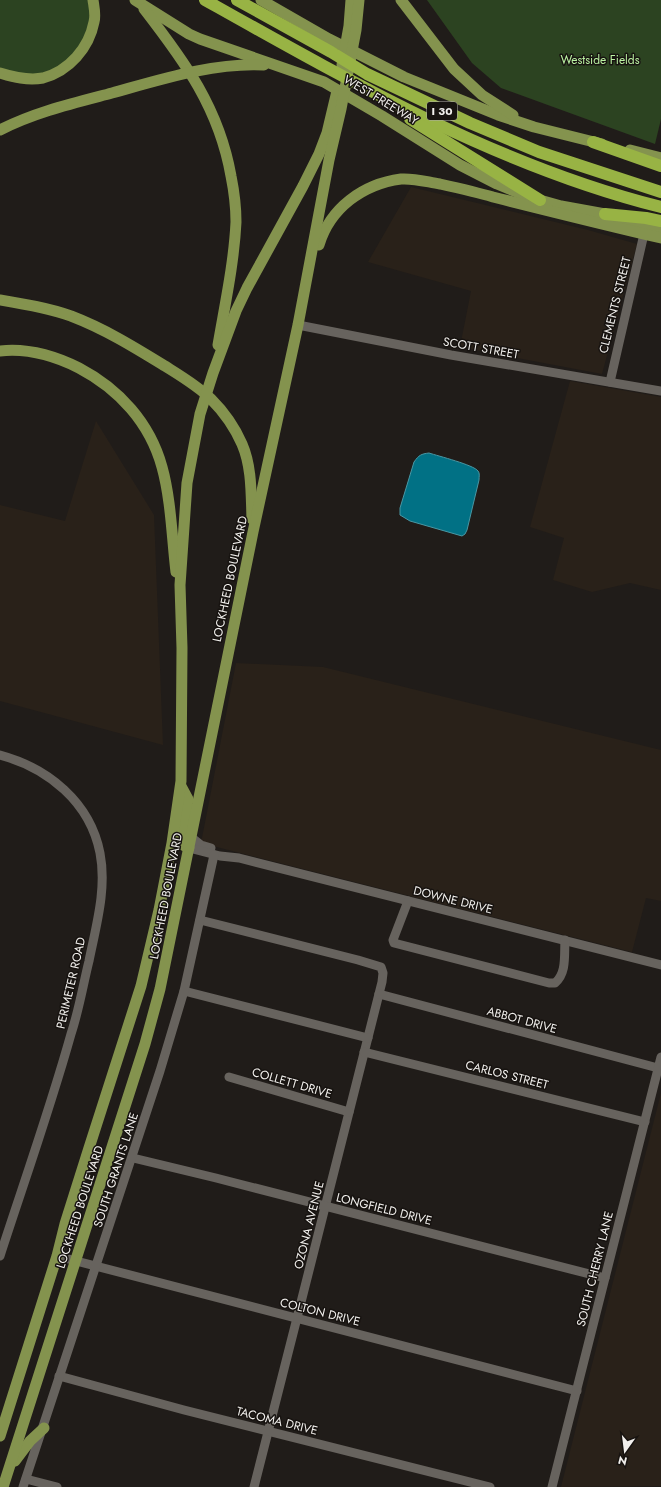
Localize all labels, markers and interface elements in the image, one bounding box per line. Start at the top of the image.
park label: Westside Fields [560,51,640,69]
street label: WEST FREEWAY [340,70,422,130]
road number: I 30 [427,102,457,120]
street label: CLEMENTS STREET [594,254,636,355]
street label: SCOTT STREET [442,332,521,364]
street label: LOCKHEED BOULEVARD [208,514,252,644]
street label: LOCKHEED BOULEVARD [145,831,187,961]
street label: DOWNE DRIVE [412,881,494,919]
street label: PERIMETER ROAD [52,935,90,1031]
street label: ABBOT DRIVE [485,1002,559,1038]
street label: CARLOS STREET [464,1056,551,1094]
street label: COLLETT DRIVE [250,1063,334,1103]
street label: SOUTH GRANTS LANE [89,1110,143,1230]
street label: LOCKHEED BOULEVARD [52,1143,108,1271]
street label: OZONA AVENUE [289,1179,329,1271]
street label: LONGFIELD DRIVE [334,1188,434,1230]
street label: SOUTH CHERRY LANE [572,1210,618,1328]
street label: COLTON DRIVE [278,1293,362,1331]
street label: TACOMA DRIVE [234,1402,320,1440]
north arrow [605,1431,645,1471]
text: N [616,1452,629,1470]

